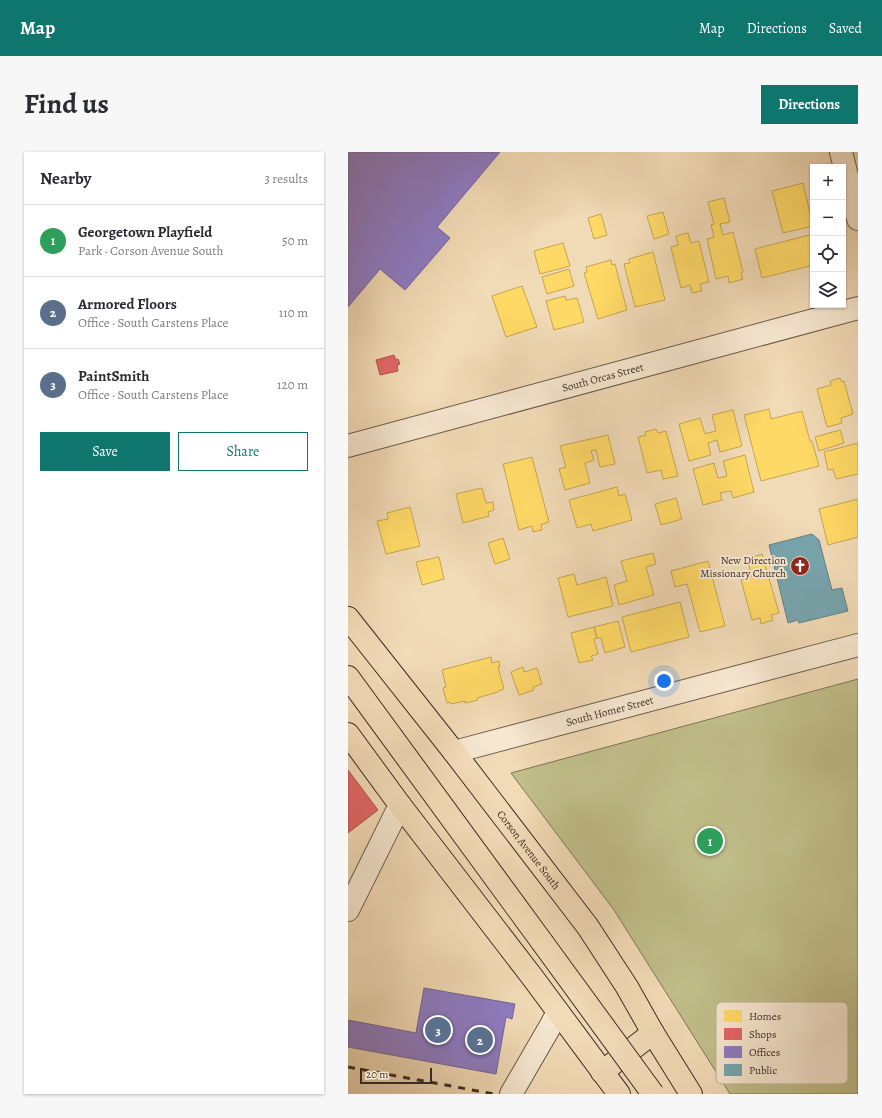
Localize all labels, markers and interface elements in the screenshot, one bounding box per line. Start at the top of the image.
text: Map [20,15,55,41]
text: Map [699,19,725,38]
text: Directions [747,19,807,38]
text: Saved [829,19,862,38]
text: Find us [24,85,109,123]
button: Directions [761,85,858,124]
map controls [810,164,846,308]
button: + [810,164,846,200]
text: Nearby [40,167,91,190]
text: 3 results [264,170,308,187]
button: − [810,200,846,236]
text: Georgetown Playfield [78,222,212,242]
text: 1 [51,232,55,249]
text: 50 m [282,232,308,249]
button: locate [810,236,846,272]
text: Park · Corson Avenue South [78,242,224,259]
button: layers [810,272,846,308]
text: Armored Floors [78,294,177,314]
text: 2 [50,304,56,321]
text: 110 m [279,304,308,321]
text: Office · South Carstens Place [78,314,228,331]
street label: South Orcas Street [560,359,646,395]
text: PaintSmith [78,366,149,386]
text: 3 [50,376,56,393]
text: 120 m [277,376,308,393]
text: Office · South Carstens Place [78,386,228,403]
button: Save [40,432,170,471]
button: Share [178,432,308,471]
place label: New Direction Missionary Church [700,553,786,581]
church icon: New Direction Missionary Church [789,555,811,577]
your location [654,671,674,691]
street label: South Homer Street [564,692,655,730]
street label: Corson Avenue South [494,807,564,893]
pin: 1 [697,826,723,856]
legend [716,1002,848,1084]
text: Homes [749,1009,781,1024]
pin: 3 [425,1015,451,1045]
pin: 2 [467,1025,493,1055]
text: Shops [749,1027,776,1042]
text: Offices [749,1045,780,1060]
text: Public [749,1063,777,1078]
scale bar [360,1066,432,1085]
text: 20 m [366,1067,388,1082]

